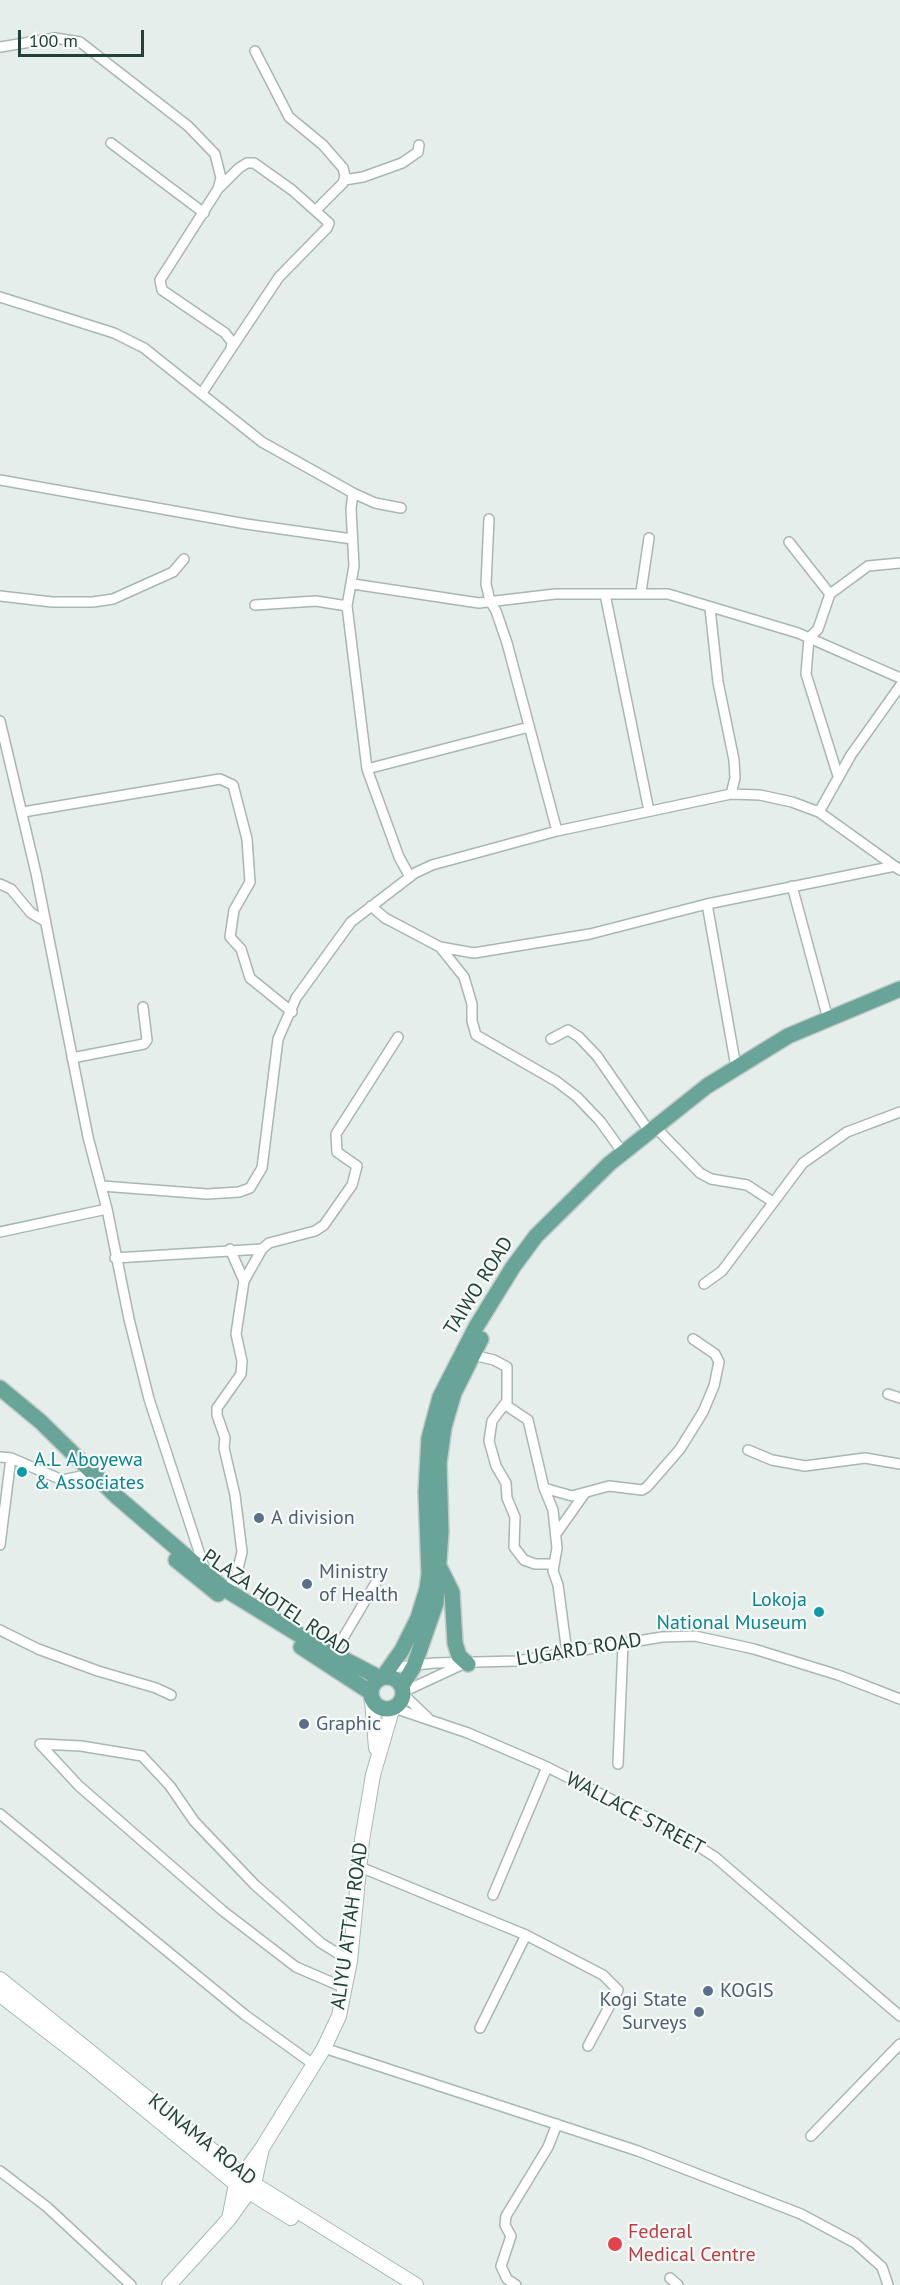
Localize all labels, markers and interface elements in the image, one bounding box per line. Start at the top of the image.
scale bar [21,18,147,56]
text: 100 m [29,29,78,52]
street label: TAIWO ROAD [439,1232,519,1340]
place label: A.L Aboyewa & Associates [34,1448,144,1495]
marker: A.L Aboyewa & Associates [15,1465,29,1479]
place label: A division [271,1506,355,1530]
marker: A division [252,1511,266,1525]
street label: PLAZA HOTEL ROAD [197,1545,355,1661]
place label: Ministry of Health [319,1560,398,1607]
marker: Ministry of Health [300,1577,314,1591]
place label: Lokoja National Museum [657,1588,807,1635]
marker: Lokoja National Museum [812,1605,826,1619]
street label: LUGARD ROAD [515,1628,643,1672]
place label: Graphic [316,1712,381,1736]
marker: Graphic [297,1717,311,1731]
street label: WALLACE STREET [562,1767,708,1861]
street label: ALIYU ATTAH ROAD [326,1841,374,2011]
place label: KOGIS [720,1979,774,2003]
marker: KOGIS [701,1984,715,1998]
place label: Kogi State Surveys [600,1988,687,2035]
marker: Kogi State Surveys [692,2005,706,2019]
street label: KUNAMA ROAD [143,2089,261,2191]
place label: Federal Medical Centre [628,2220,756,2267]
marker: Federal Medical Centre [606,2235,624,2253]

